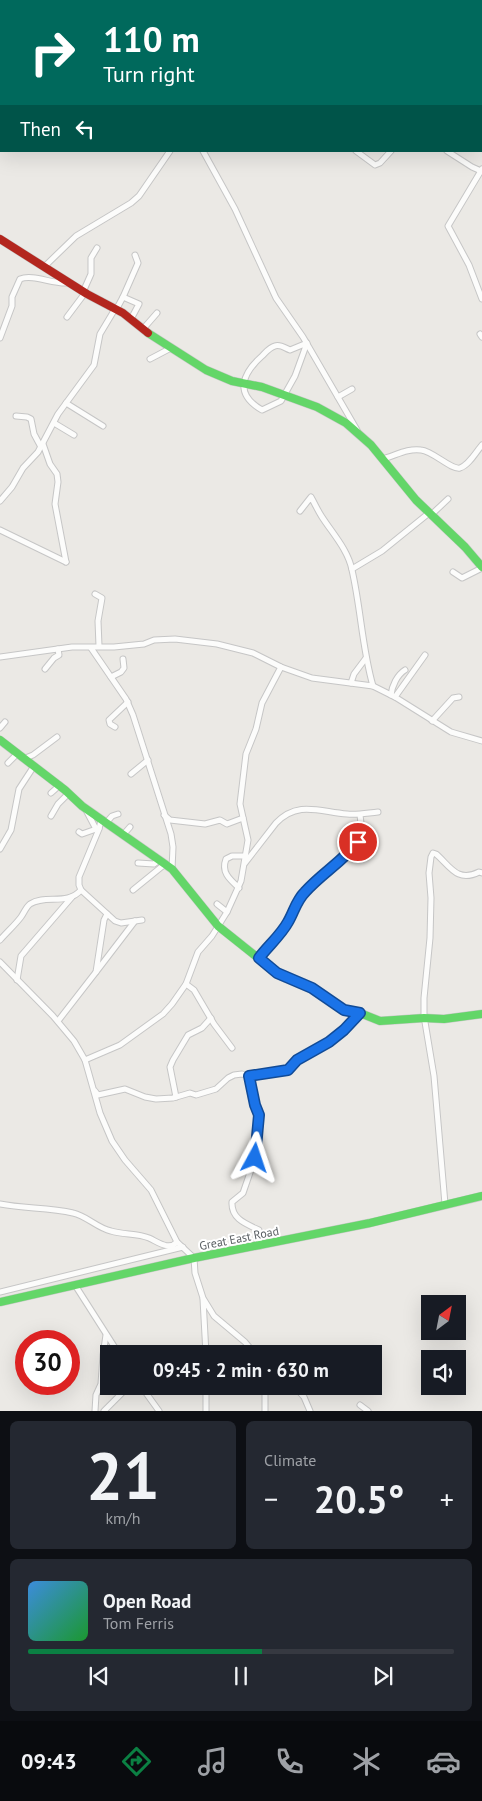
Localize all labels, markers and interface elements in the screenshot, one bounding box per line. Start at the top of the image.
text: 110 m [103,16,200,62]
icon: right [20,20,85,85]
text: Turn right [103,60,195,88]
icon: left [71,115,99,143]
text: Then [20,117,61,141]
pin [337,821,379,863]
icon: arrive [344,828,372,856]
position arrow [228,1131,280,1183]
street label: Great East Road [198,1223,280,1253]
north arrow [421,1295,466,1340]
map controls [421,1295,466,1395]
speed limit sign: 30 [15,1330,80,1395]
button: sound [421,1350,466,1395]
text: 09:45 · 2 min · 630 m [153,1358,329,1382]
text: 21 [86,1433,160,1517]
text: Climate [264,1450,316,1470]
text: 20.5° [314,1474,404,1523]
text: − [264,1480,278,1517]
text: + [440,1480,454,1517]
text: km/h [105,1508,141,1528]
text: Open Road [103,1589,191,1613]
text: Tom Ferris [103,1613,174,1633]
icon: previous [85,1662,113,1690]
icon: pause [227,1662,255,1690]
icon: next [369,1662,397,1690]
icon: directions [119,1744,154,1779]
icon: music [195,1744,230,1779]
icon: phone [272,1744,307,1779]
icon: climate [349,1744,384,1779]
icon: car [426,1744,461,1779]
text: 09:43 [21,1747,77,1775]

